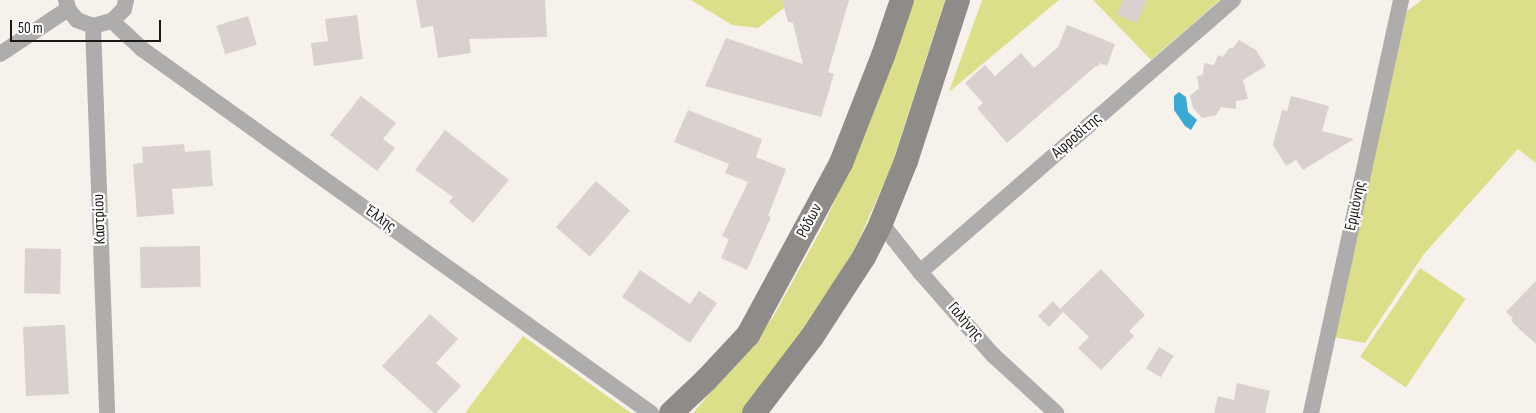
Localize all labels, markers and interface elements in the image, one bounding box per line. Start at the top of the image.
scale bar [12,10,164,42]
text: 50 m [18,19,43,38]
street label: Αφροδίτης [1048,109,1106,163]
street label: Ερμιόνης [1341,179,1371,233]
street label: Καστρίου [90,193,110,245]
street label: Έλλης [361,201,399,237]
street label: Ρόδων [793,201,827,241]
street label: Γαλήνης [943,299,987,345]

